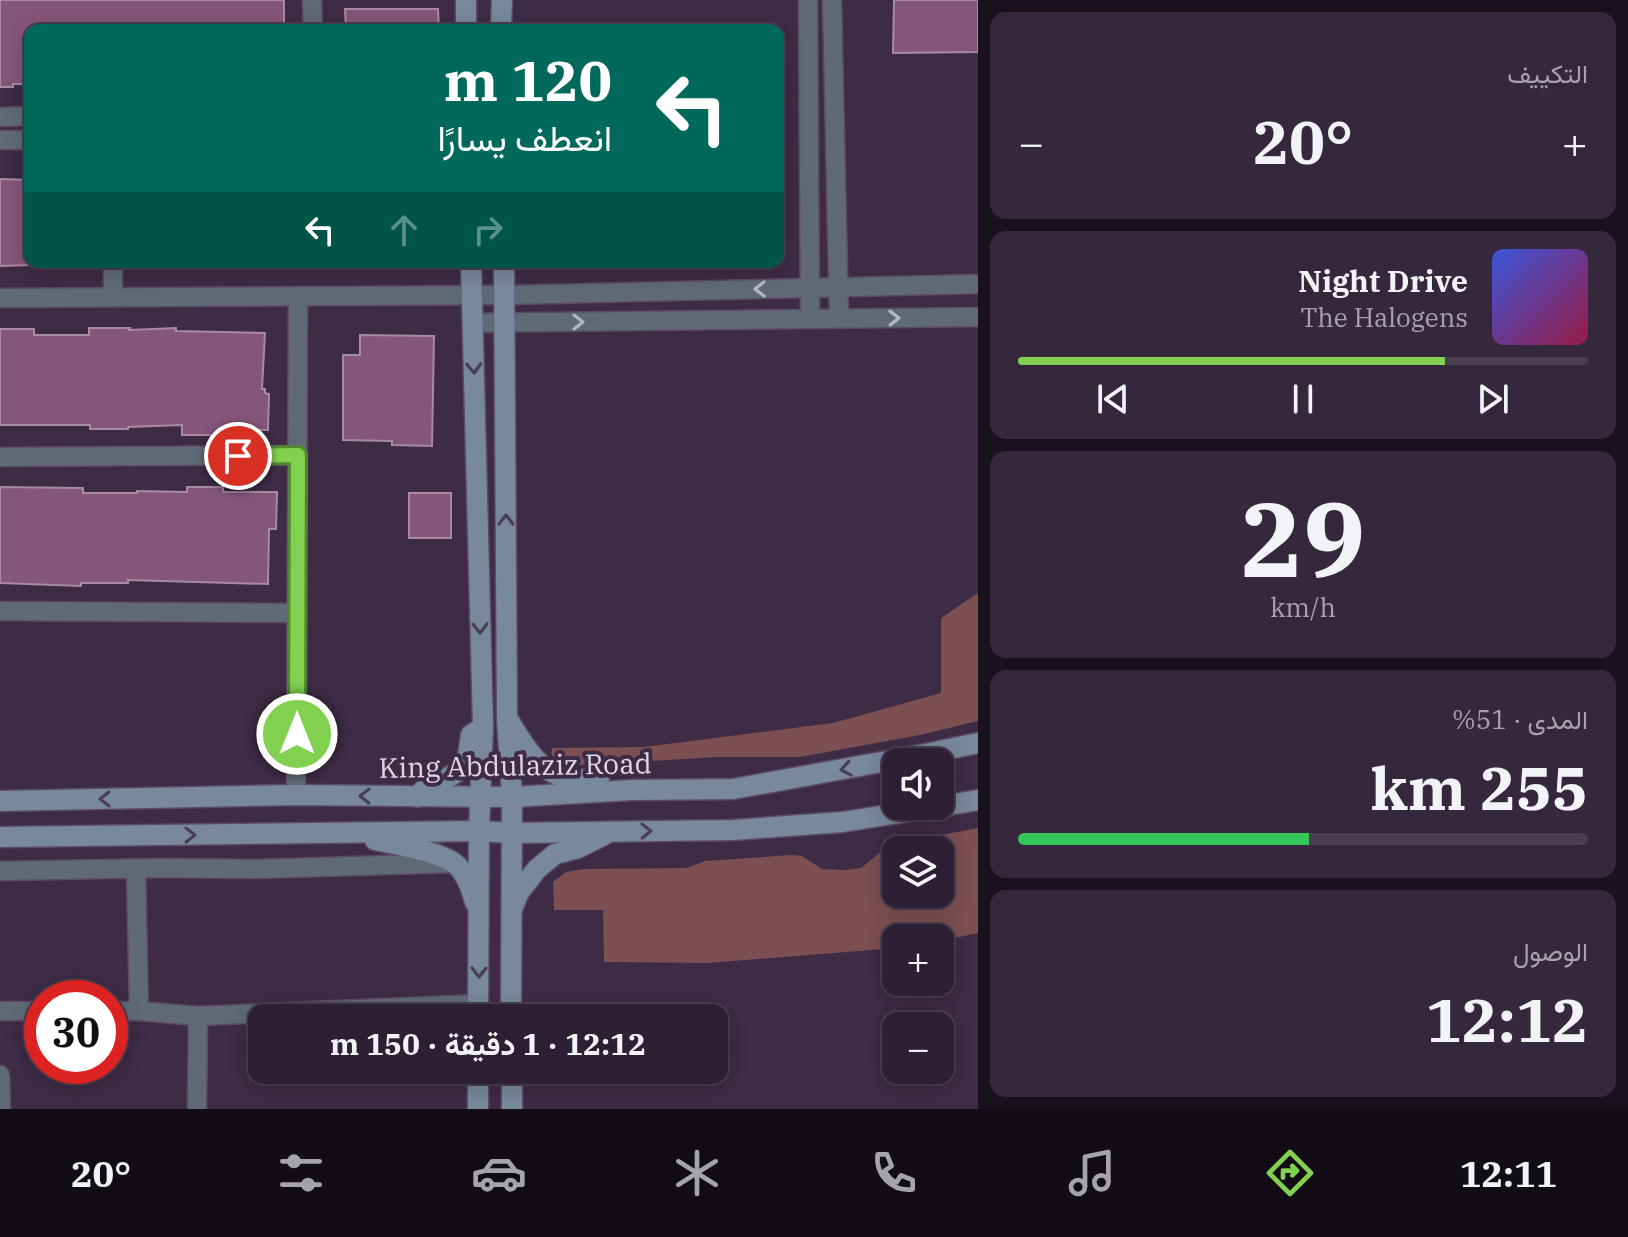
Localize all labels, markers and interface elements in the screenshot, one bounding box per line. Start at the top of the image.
text: 120 m [444,44,612,116]
icon: left [640,56,744,160]
text: التكييف [1507,56,1588,90]
text: 20° [1253,102,1353,181]
text: انعطف يسارًا [437,114,612,161]
text: − [1018,114,1044,171]
text: + [1562,114,1588,171]
icon: left [298,208,342,252]
icon: ahead [382,208,426,252]
icon: right [466,208,510,252]
text: Night Drive [1298,261,1468,300]
one-way arrow [753,281,766,298]
text: The Halogens [1301,300,1468,334]
one-way arrow [888,309,901,327]
one-way arrow [572,313,585,331]
one-way arrow [465,362,482,375]
icon: previous [1091,377,1135,421]
icon: pause [1281,377,1325,421]
icon: next [1471,377,1515,421]
pin [204,422,272,490]
icon: arrive [216,434,260,478]
text: 29 [1241,470,1365,606]
one-way arrow [497,513,515,526]
text: km/h [1270,590,1336,624]
one-way arrow [472,622,489,635]
position arrow [255,692,339,776]
text: المدى · 51% [1452,702,1588,736]
street label: King Abdulaziz Road [378,744,652,786]
map controls [882,748,954,1084]
button: sound [882,748,954,820]
text: 255 km [1370,748,1588,827]
one-way arrow [840,759,853,776]
one-way arrow [358,787,371,805]
one-way arrow [98,790,111,807]
one-way arrow [640,823,653,840]
one-way arrow [184,826,197,844]
button: layers [882,836,954,908]
button: + [882,924,954,996]
text: الوصول [1513,934,1588,968]
one-way arrow [470,966,488,979]
speed limit sign: 30 [24,980,128,1084]
text: 12:12 [1426,980,1588,1059]
button: − [882,1012,954,1084]
text: 12:12 · 1 دقيقة · 150 m [330,1024,646,1063]
icon: filters [273,1145,329,1201]
icon: car [471,1145,527,1201]
icon: climate [669,1145,725,1201]
icon: phone [866,1145,922,1201]
icon: music [1064,1145,1120,1201]
icon: directions [1262,1145,1318,1201]
text: 20° [71,1150,131,1197]
text: 12:11 [1460,1150,1557,1197]

